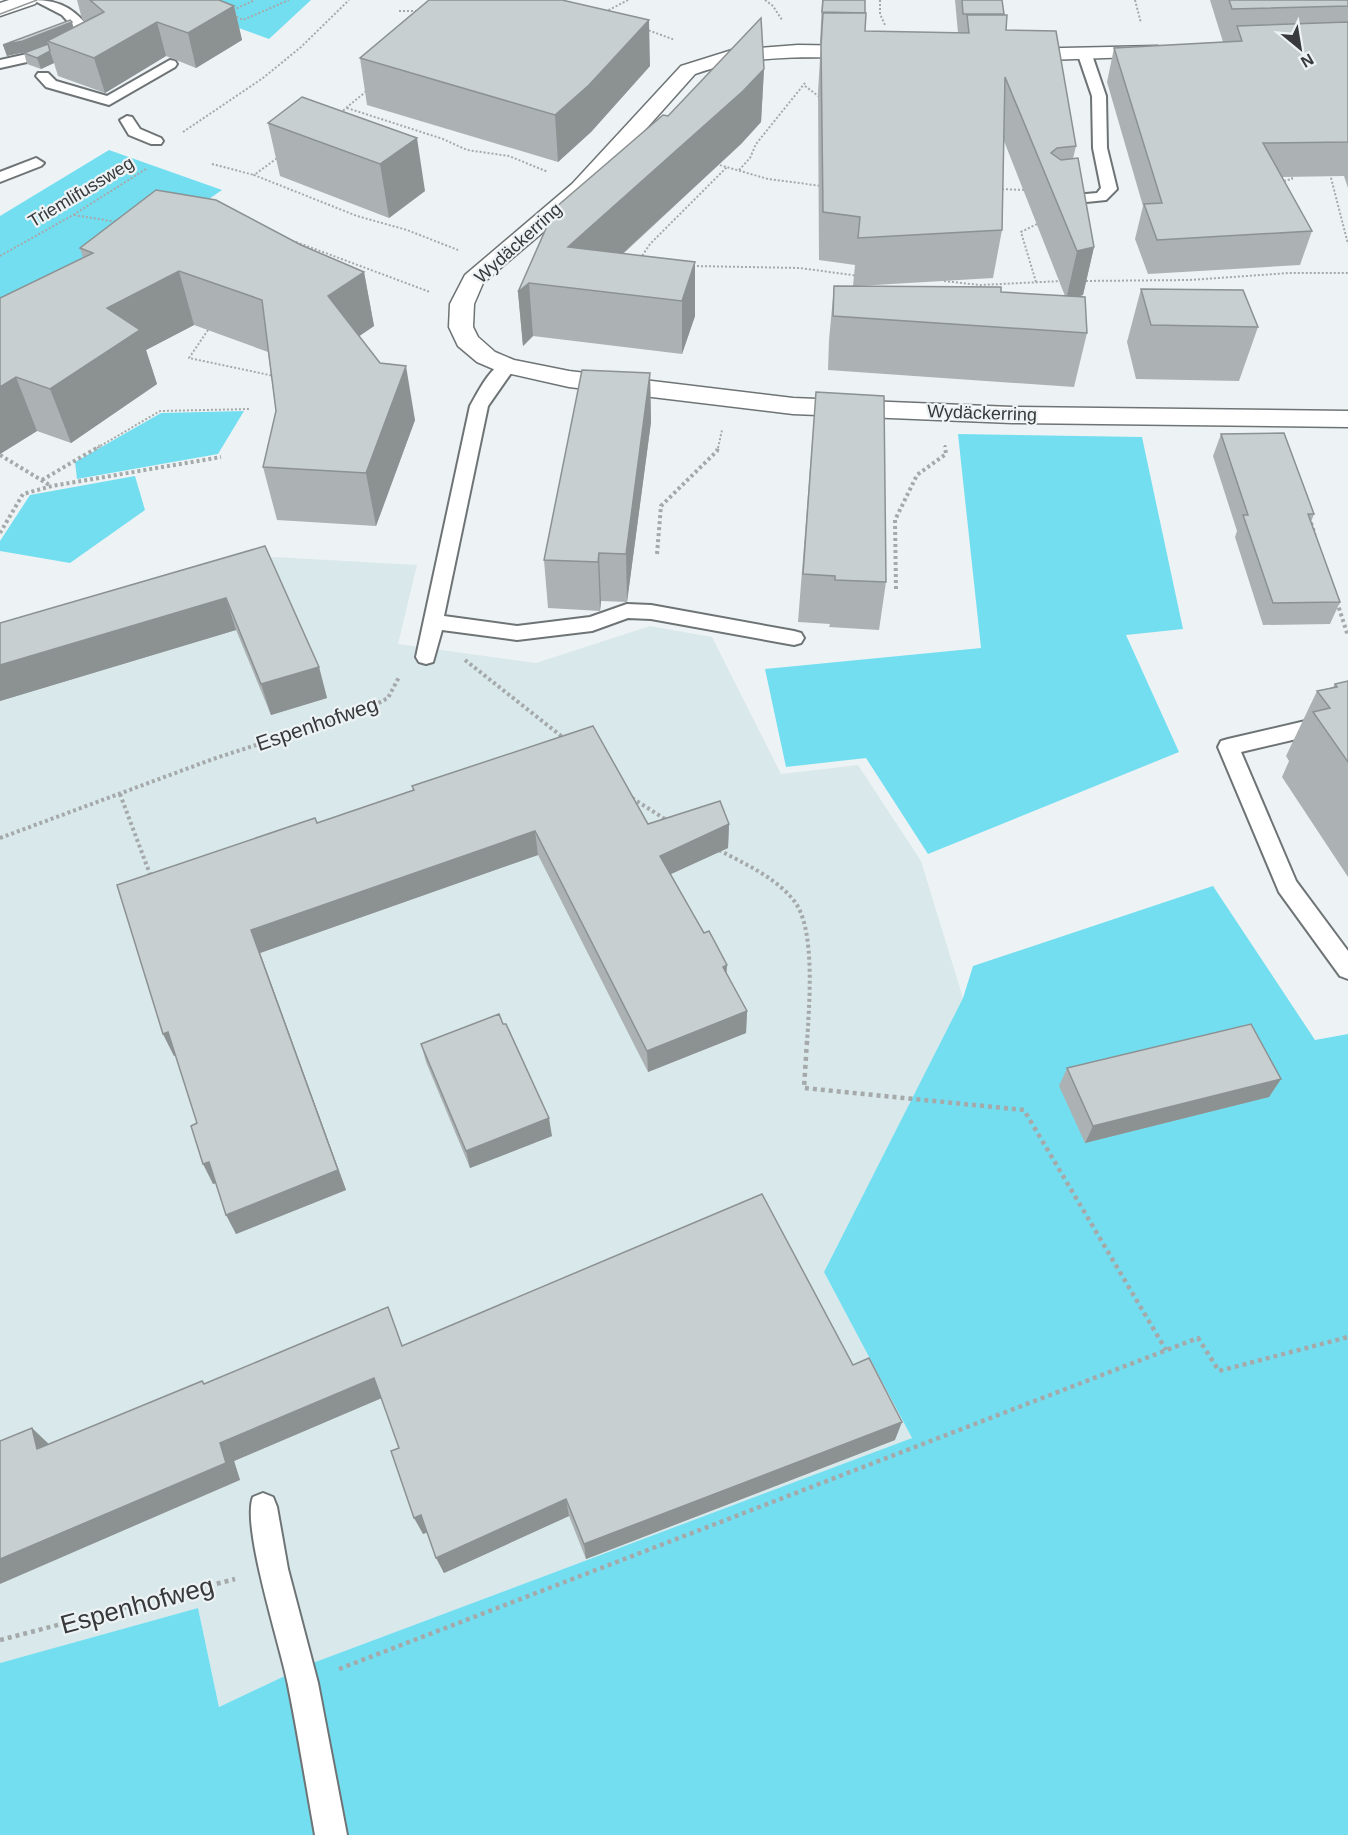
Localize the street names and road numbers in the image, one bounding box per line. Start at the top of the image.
street label: Triemlifussweg [25,153,137,231]
street label: Wydäckerring [470,199,566,287]
street label: Wydäckerring [927,401,1037,425]
street label: Espenhofweg [253,692,381,755]
street label: Espenhofweg [57,1570,217,1640]

